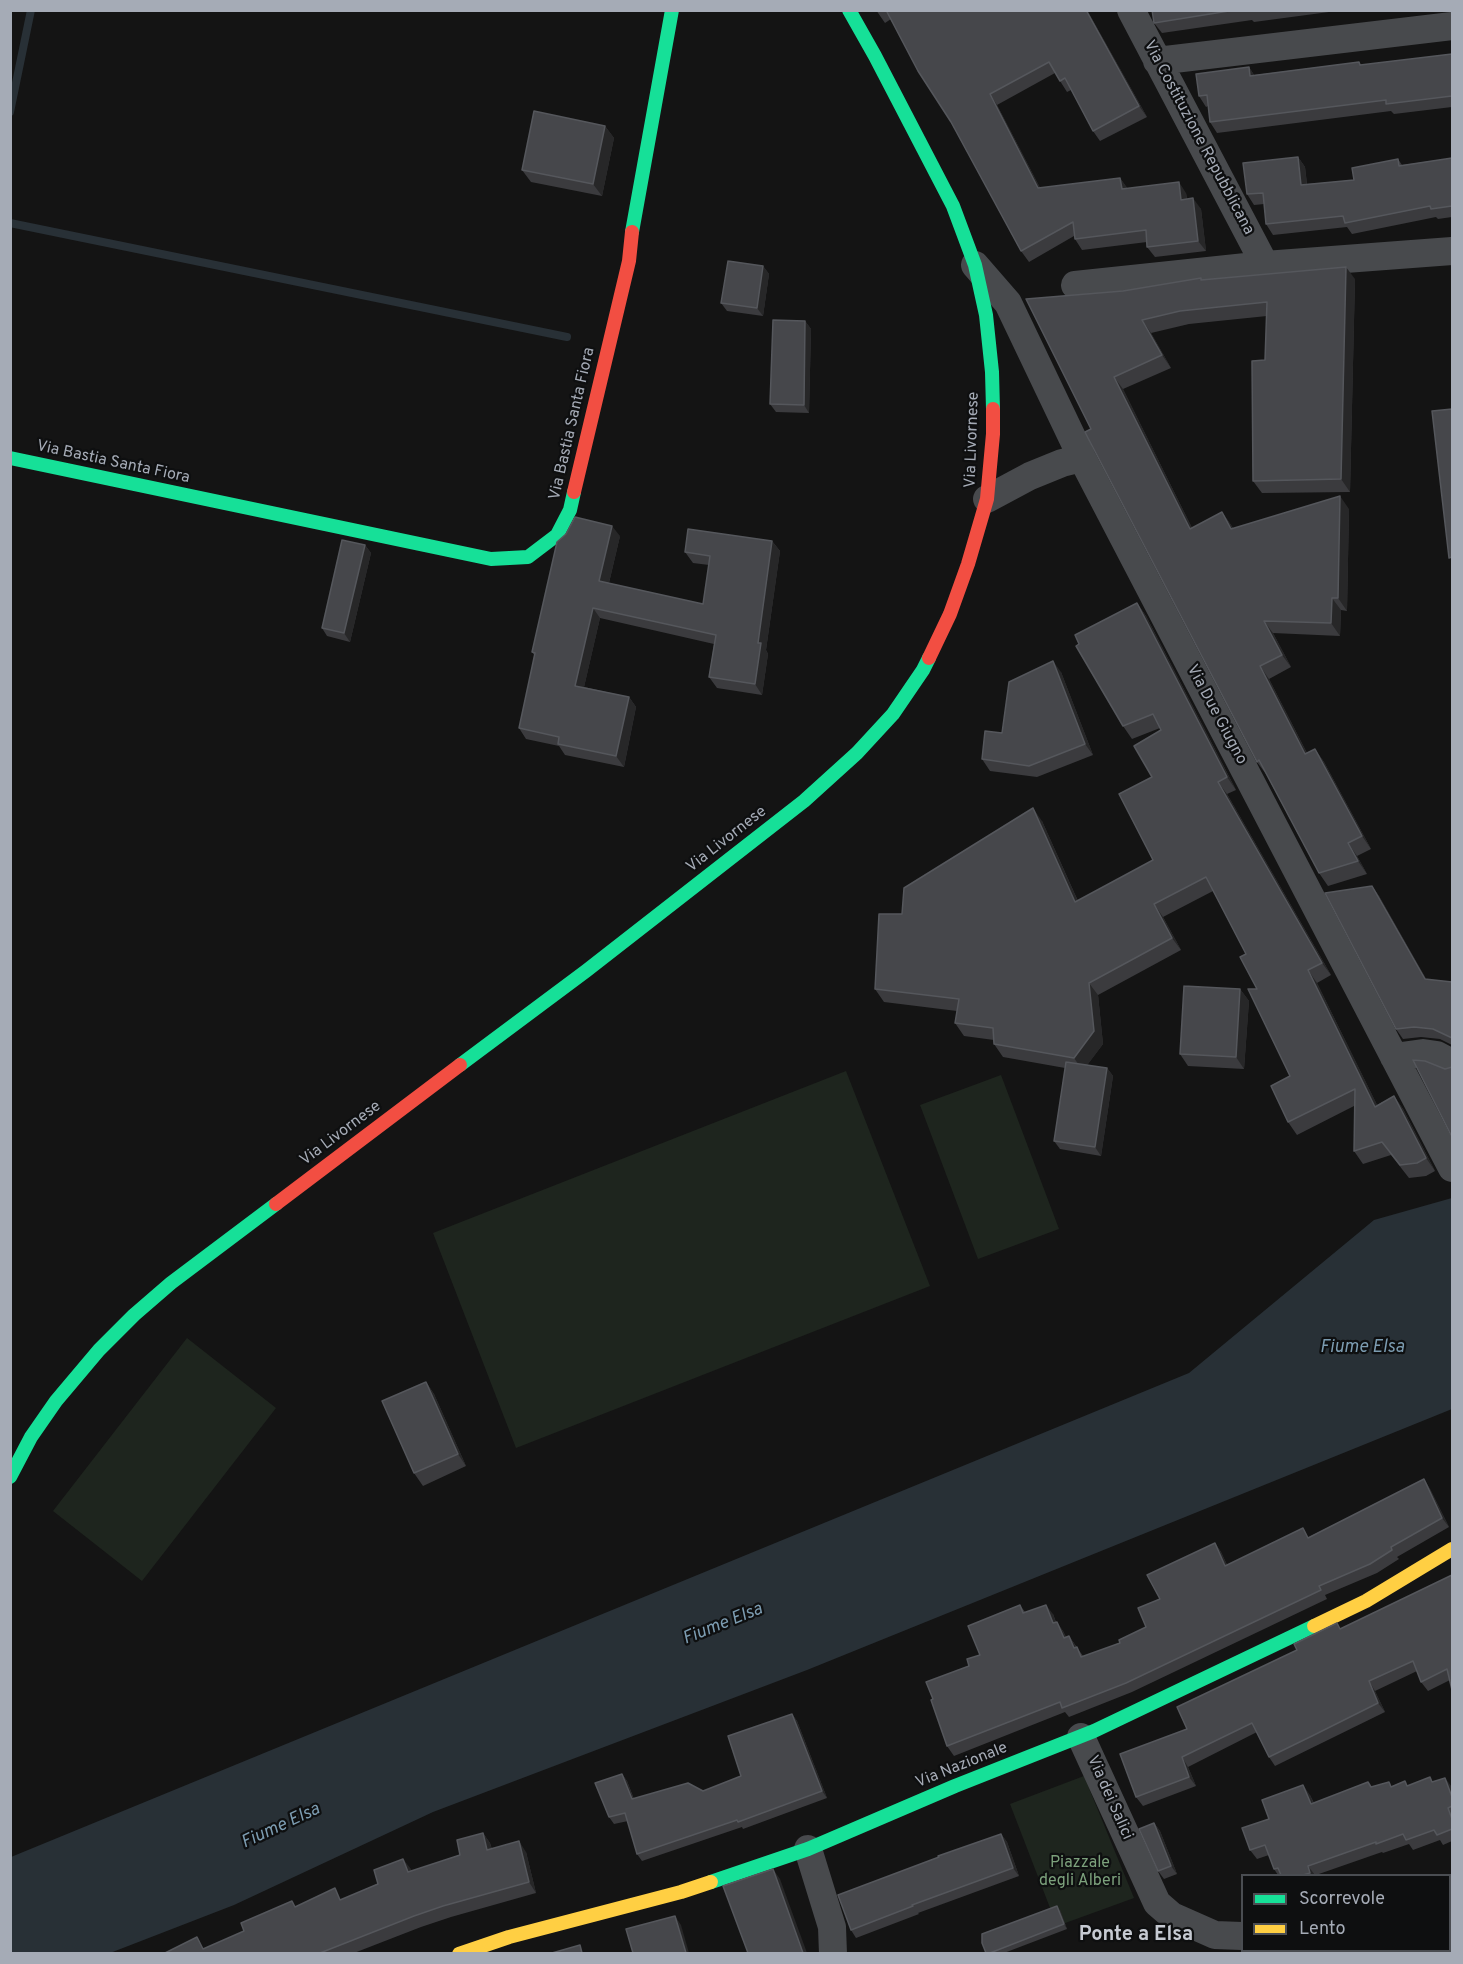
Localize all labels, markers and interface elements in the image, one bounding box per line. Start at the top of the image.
street label: Via Costituzione Repubblicana [1138,37,1258,239]
street label: Via Bastia Santa Fiora [546,346,600,502]
street label: Via Livornese [962,391,984,489]
street label: Via Bastia Santa Fiora [35,437,191,489]
street label: Via Due Giugno [1182,662,1250,768]
street label: Via Livornese [683,803,771,877]
street label: Via Livornese [297,1097,385,1171]
water label: Fiume Elsa [1320,1337,1404,1359]
water label: Fiume Elsa [680,1599,766,1651]
street label: Via Nazionale [913,1739,1011,1793]
street label: Via dei Salici [1082,1753,1136,1843]
water label: Fiume Elsa [238,1799,324,1855]
park label: Piazzale degli Alberi [1039,1854,1121,1892]
legend [1241,1874,1451,1952]
text: Scorrevole [1299,1888,1385,1911]
text: Lento [1299,1918,1345,1941]
district label: Ponte a Elsa [1079,1924,1193,1948]

